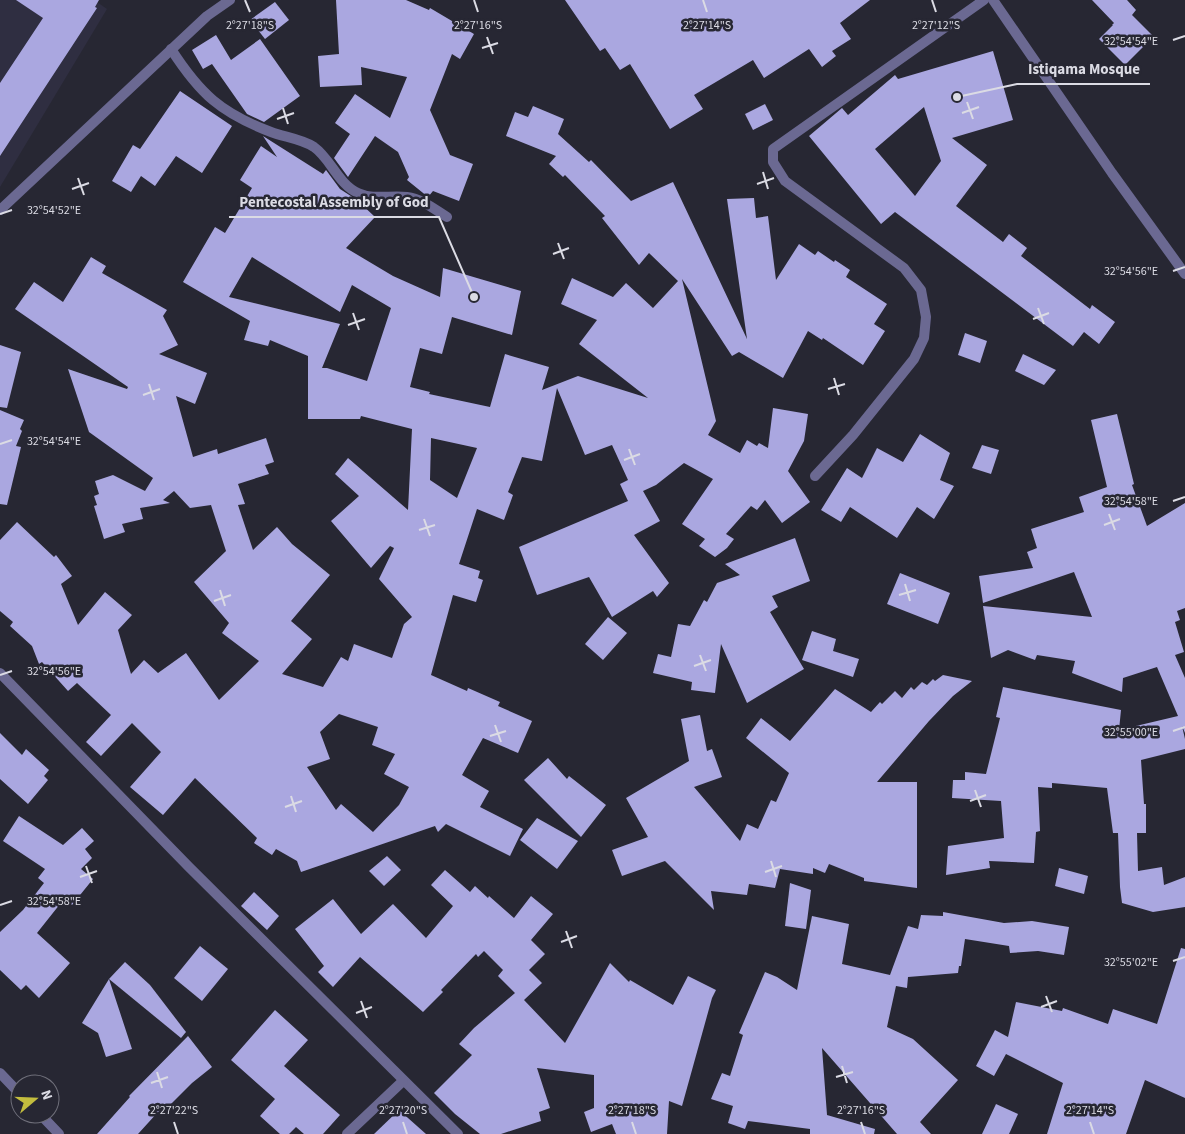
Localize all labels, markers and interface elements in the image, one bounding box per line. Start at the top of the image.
text: 2°27'18"S [226,17,274,34]
text: 2°27'16"S [454,17,502,34]
text: 2°27'14"S [683,17,731,34]
text: 2°27'12"S [912,17,960,34]
text: 32°54'54"E [1104,33,1158,50]
callout: Istiqama Mosque [1017,54,1150,84]
text: Istiqama Mosque [1028,59,1140,80]
callout: Pentecostal Assembly of God [229,187,439,217]
text: Pentecostal Assembly of God [239,192,429,213]
text: 32°54'52"E [27,202,81,219]
text: 32°54'56"E [1104,263,1158,280]
text: 32°54'54"E [27,433,81,450]
text: 32°54'58"E [1104,493,1158,510]
text: 32°54'56"E [27,663,81,680]
text: 32°55'00"E [1104,724,1158,741]
text: 32°54'58"E [27,893,81,910]
text: 32°55'02"E [1104,954,1158,971]
north arrow [10,1074,60,1124]
text: N [35,1087,57,1103]
text: 2°27'22"S [150,1102,198,1119]
text: 2°27'20"S [379,1102,427,1119]
text: 2°27'18"S [608,1102,656,1119]
text: 2°27'16"S [837,1102,885,1119]
text: 2°27'14"S [1066,1102,1114,1119]

